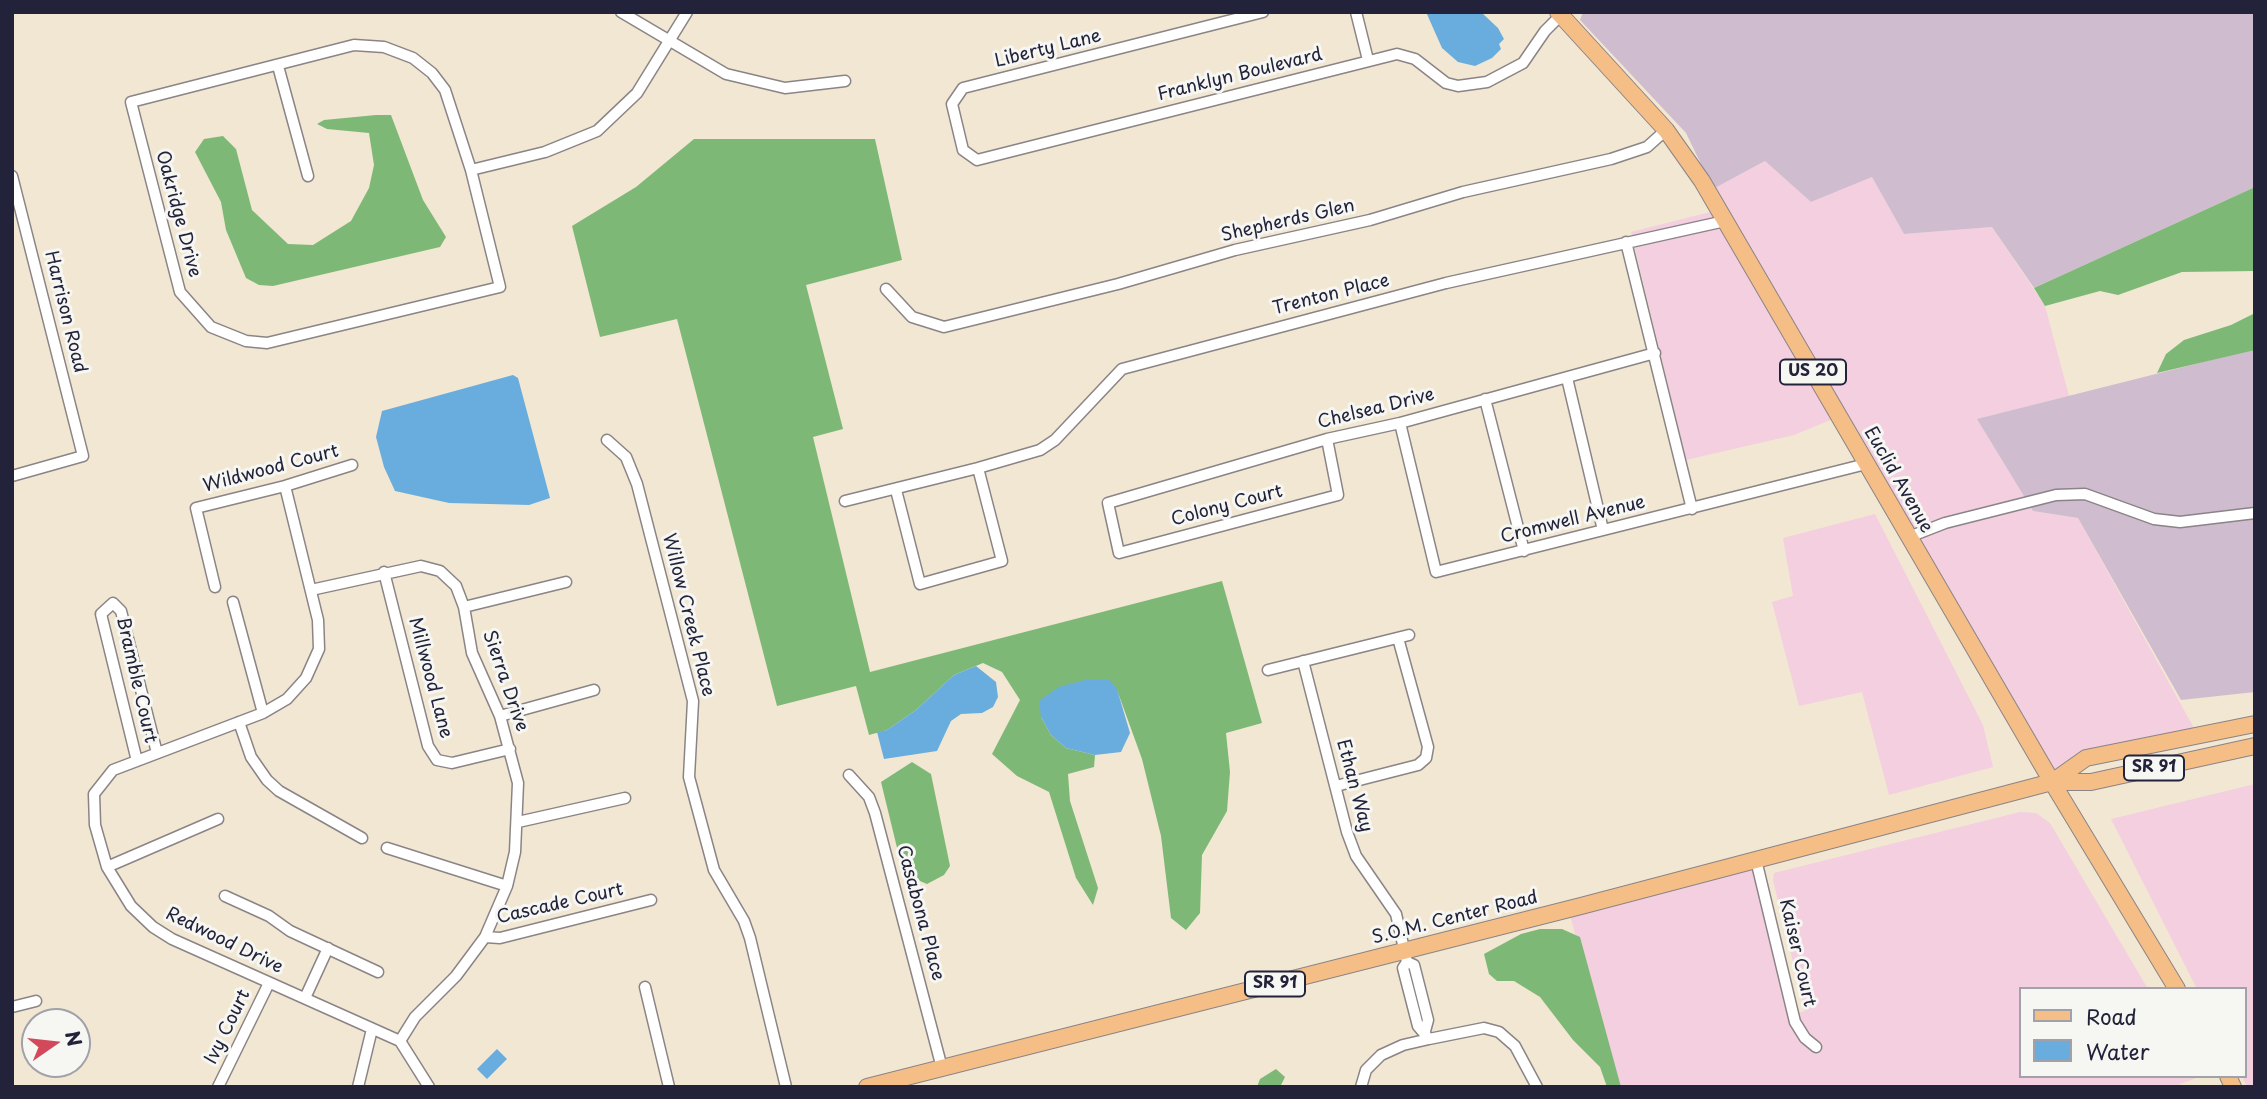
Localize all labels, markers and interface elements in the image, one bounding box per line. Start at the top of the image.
street label: Liberty Lane [993,25,1103,73]
street label: Franklyn Boulevard [1155,44,1325,106]
street label: Oakridge Drive [151,148,205,280]
street label: Shepherds Glen [1219,195,1357,247]
street label: Harrison Road [39,249,91,375]
street label: Trenton Place [1270,270,1392,320]
road number: US 20 [1780,360,1846,384]
street label: Chelsea Drive [1315,384,1437,434]
street label: Euclid Avenue [1859,423,1937,537]
street label: Wildwood Court [201,441,341,497]
street label: Colony Court [1169,481,1285,531]
street label: Cromwell Avenue [1498,492,1648,548]
street label: Willow Creek Place [657,531,719,699]
street label: Bramble Court [111,615,161,745]
street label: Millwood Lane [403,615,457,741]
street label: Sierra Drive [478,628,532,734]
street label: Ethan Way [1331,737,1377,835]
road number: SR 91 [2124,755,2184,780]
street label: Casabona Place [892,843,948,983]
street label: Cascade Court [495,879,625,929]
street label: S.O.M. Center Road [1370,887,1540,949]
street label: Kaiser Court [1774,897,1820,1009]
street label: Redwood Drive [162,903,286,979]
road number: SR 91 [1245,972,1305,996]
street label: Ivy Court [201,986,255,1068]
legend [2018,987,2246,1078]
text: Road [2086,1000,2137,1032]
north arrow [21,1008,91,1078]
text: N [59,1028,90,1049]
text: Water [2086,1035,2149,1067]

